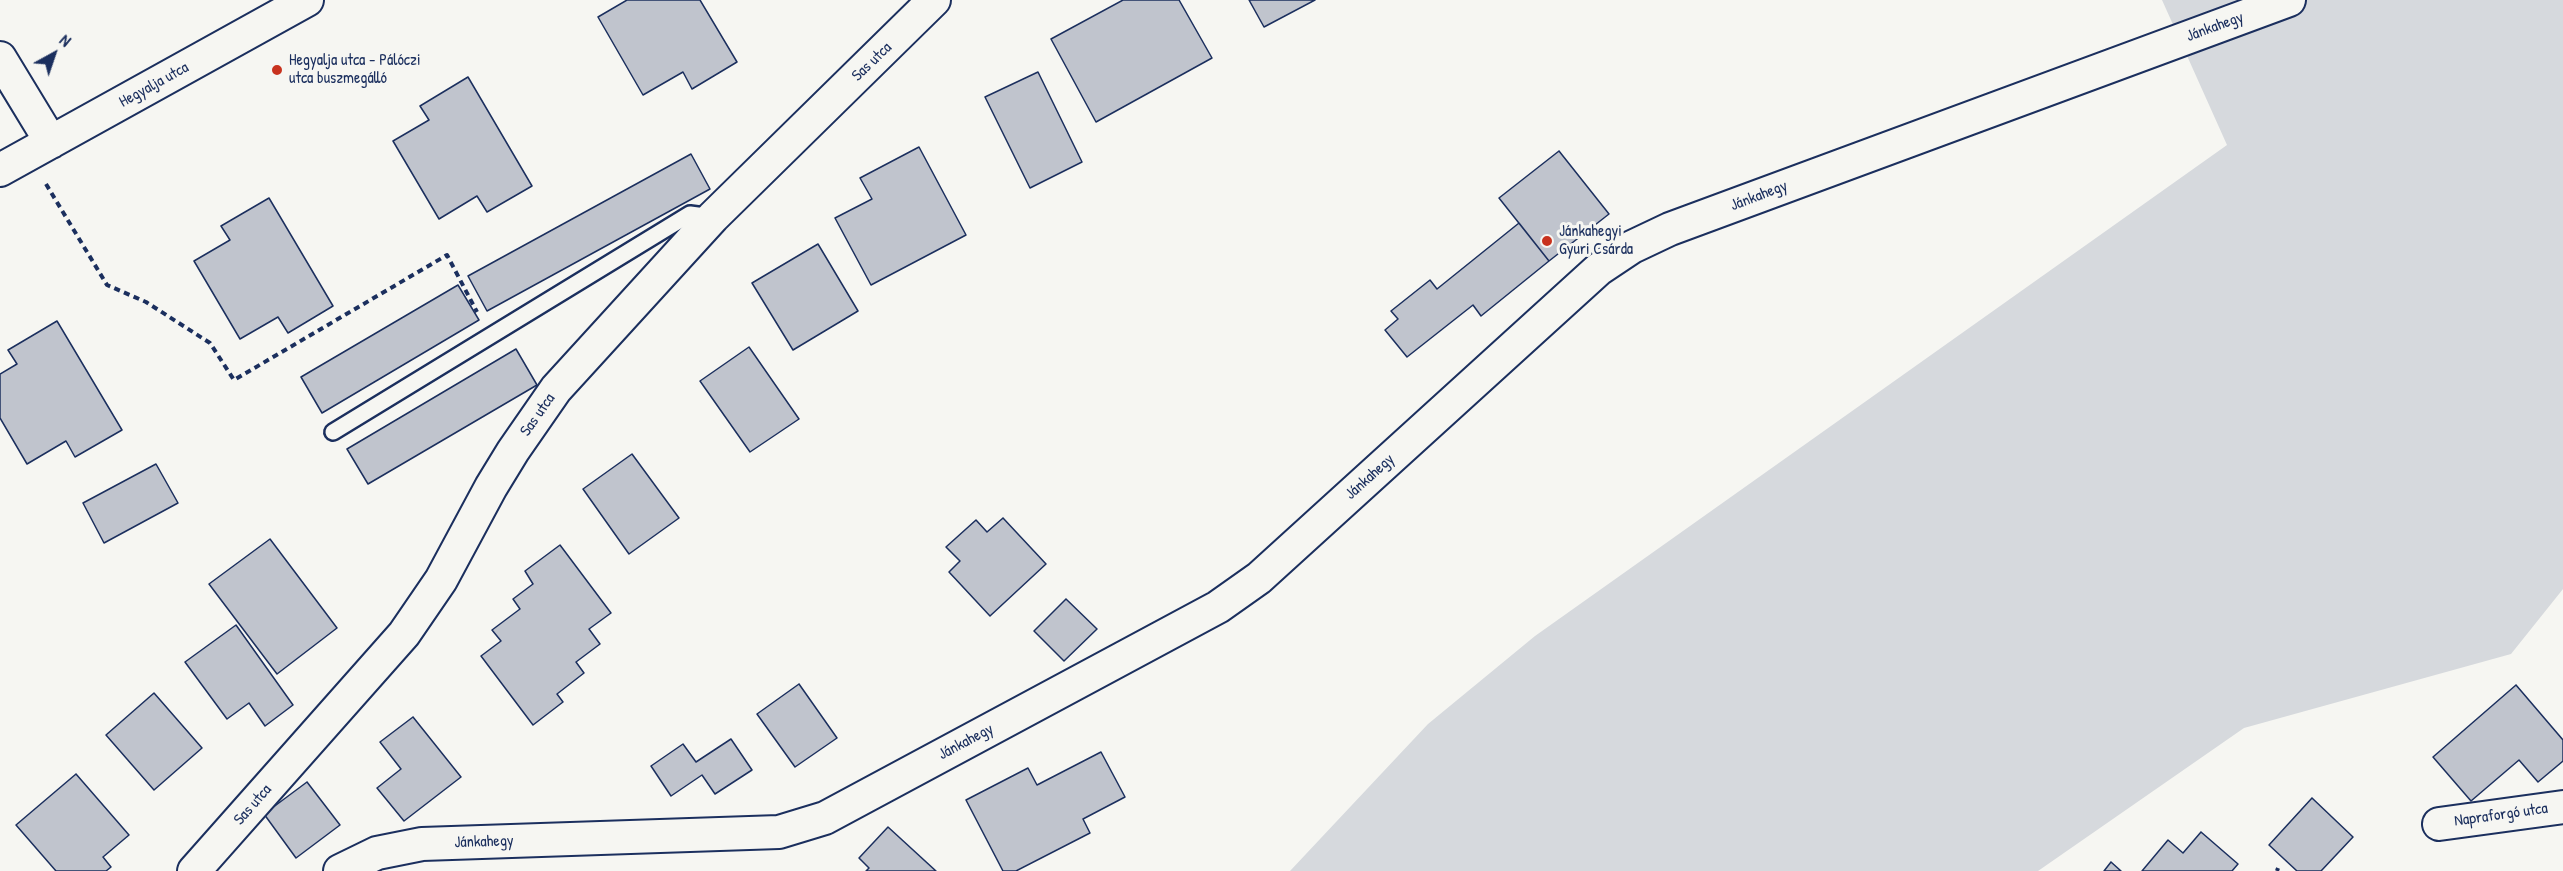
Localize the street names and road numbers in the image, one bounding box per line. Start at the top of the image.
street label: Jánkahegy [2184,8,2246,46]
street label: Sas utca [848,38,896,86]
street label: Hegyalja utca [116,58,192,112]
street label: Jánkahegy [1728,176,1790,216]
street label: Sas utca [516,390,560,440]
street label: Jánkahegy [1342,450,1398,504]
street label: Jánkahegy [935,720,997,764]
street label: Sas utca [230,781,276,829]
street label: Napraforgó utca [2453,799,2549,831]
street label: Jánkahegy [454,831,514,853]

